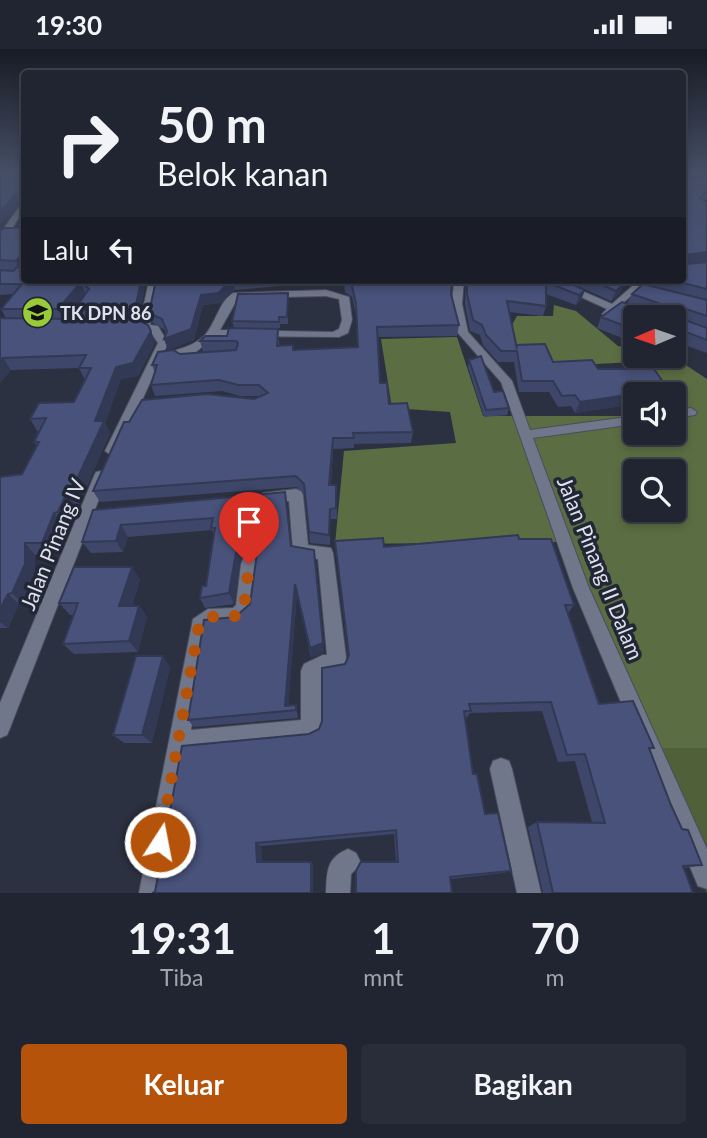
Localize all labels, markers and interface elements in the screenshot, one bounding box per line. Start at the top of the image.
text: 19:30 [35,9,102,41]
text: 50 m [157,95,267,153]
icon: right [42,98,133,189]
text: Belok kanan [157,154,328,193]
icon: left [103,231,141,269]
text: Lalu [42,234,89,266]
school or university icon: TK DPN 86 [20,296,54,330]
place label: TK DPN 86 [60,302,151,324]
north arrow [623,305,686,367]
map controls [623,305,686,522]
button: sound [623,382,686,445]
button: search [623,459,686,522]
street label: Jalan Pinang II Dalam [553,473,649,663]
street label: Jalan Pinang IV [14,474,90,613]
pin [219,492,279,564]
icon: arrive [230,503,268,541]
position arrow [123,805,197,879]
text: 19:31 [128,913,236,963]
text: 1 [371,913,395,963]
text: 70 [531,913,579,963]
text: Tiba [160,963,203,991]
text: mnt [363,963,403,991]
text: m [546,963,565,991]
button: Keluar [21,1044,347,1124]
button: Bagikan [361,1044,686,1124]

